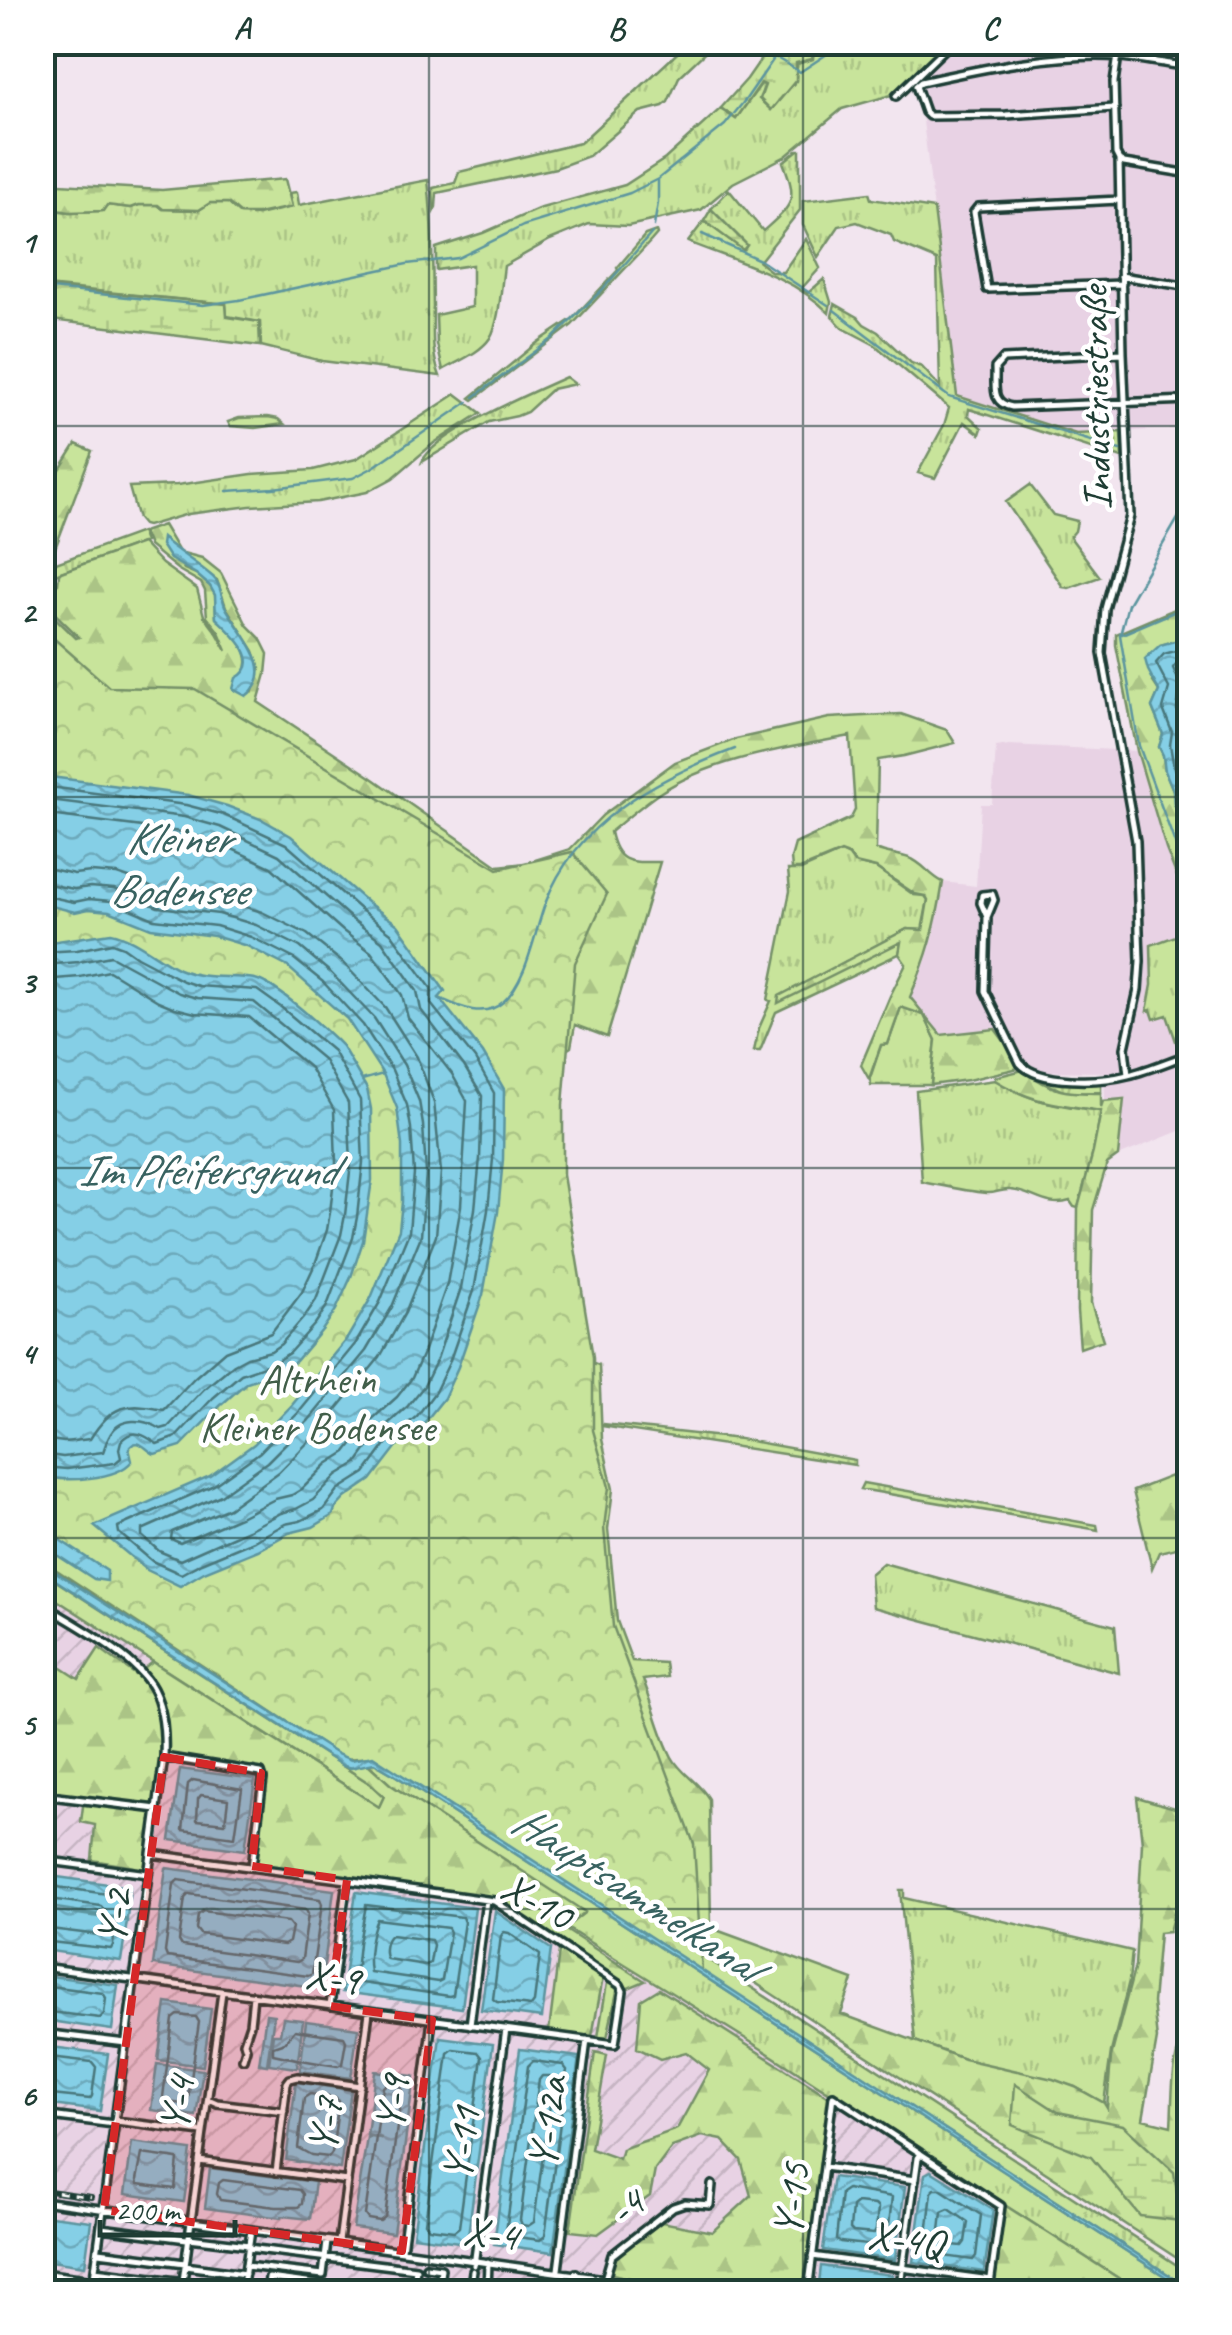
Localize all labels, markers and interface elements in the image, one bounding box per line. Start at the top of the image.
text: A [234,8,253,49]
text: B [608,8,627,49]
text: C [982,8,1002,49]
text: 1 [21,221,39,262]
street label: Industriestraße [1067,282,1124,511]
text: 2 [21,592,38,633]
water label: Kleiner Bodensee [110,810,253,919]
text: 3 [21,962,38,1003]
water label: Im Pfeifersgrund [78,1142,349,1199]
text: 4 [21,1333,39,1374]
park label: Altrhein Kleiner Bodensee [199,1353,438,1454]
text: 5 [21,1704,38,1745]
water label: Hauptsammelkanal [502,1792,782,2002]
street label: X-10 [492,1860,585,1944]
street label: Y-2 [85,1883,145,1947]
street label: X-9 [302,1947,367,2008]
street label: Y-4 [148,2069,208,2134]
street label: Y-9 [363,2069,422,2132]
street label: Y-12a [516,2071,580,2171]
text: 6 [20,2075,37,2116]
street label: Y-7 [296,2092,356,2155]
street label: Y-11 [430,2101,493,2183]
street label: Y-15 [761,2158,822,2238]
street label: -4 [597,2174,658,2238]
scale bar [100,2175,235,2237]
text: 200 m [115,2191,182,2229]
street label: X-4 [460,2204,525,2264]
street label: X-4Q [865,2208,951,2272]

